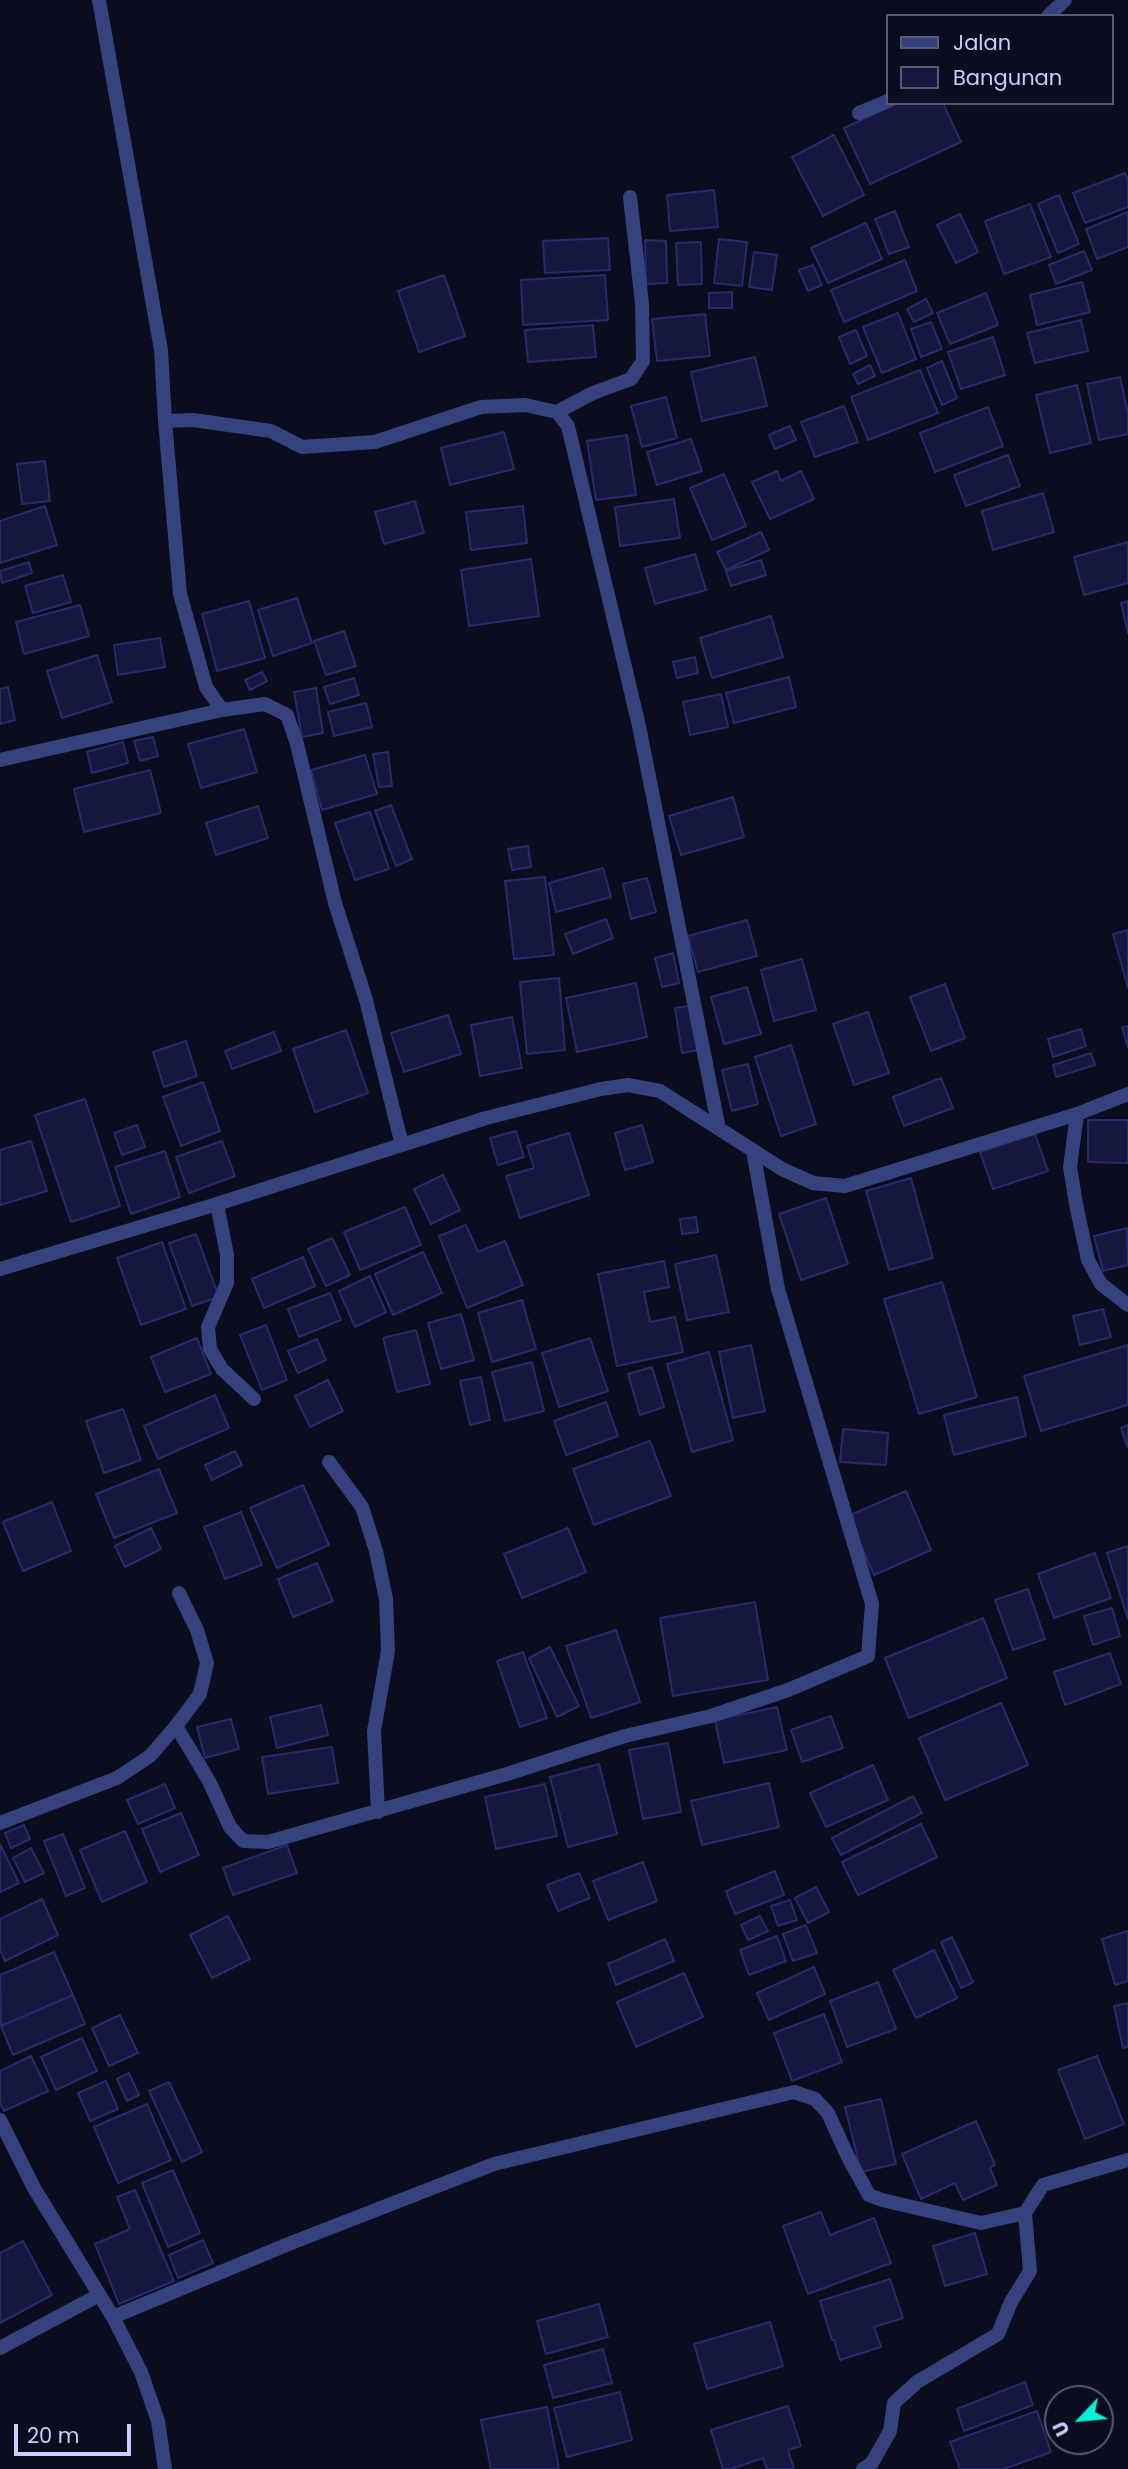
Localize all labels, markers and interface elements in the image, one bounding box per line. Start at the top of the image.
legend [886,14,1114,105]
text: Jalan [953,28,1011,57]
text: Bangunan [953,63,1062,92]
north arrow [1044,2385,1114,2455]
scale bar [18,2410,135,2454]
text: U [1046,2417,1077,2440]
text: 20 m [27,2421,80,2450]

